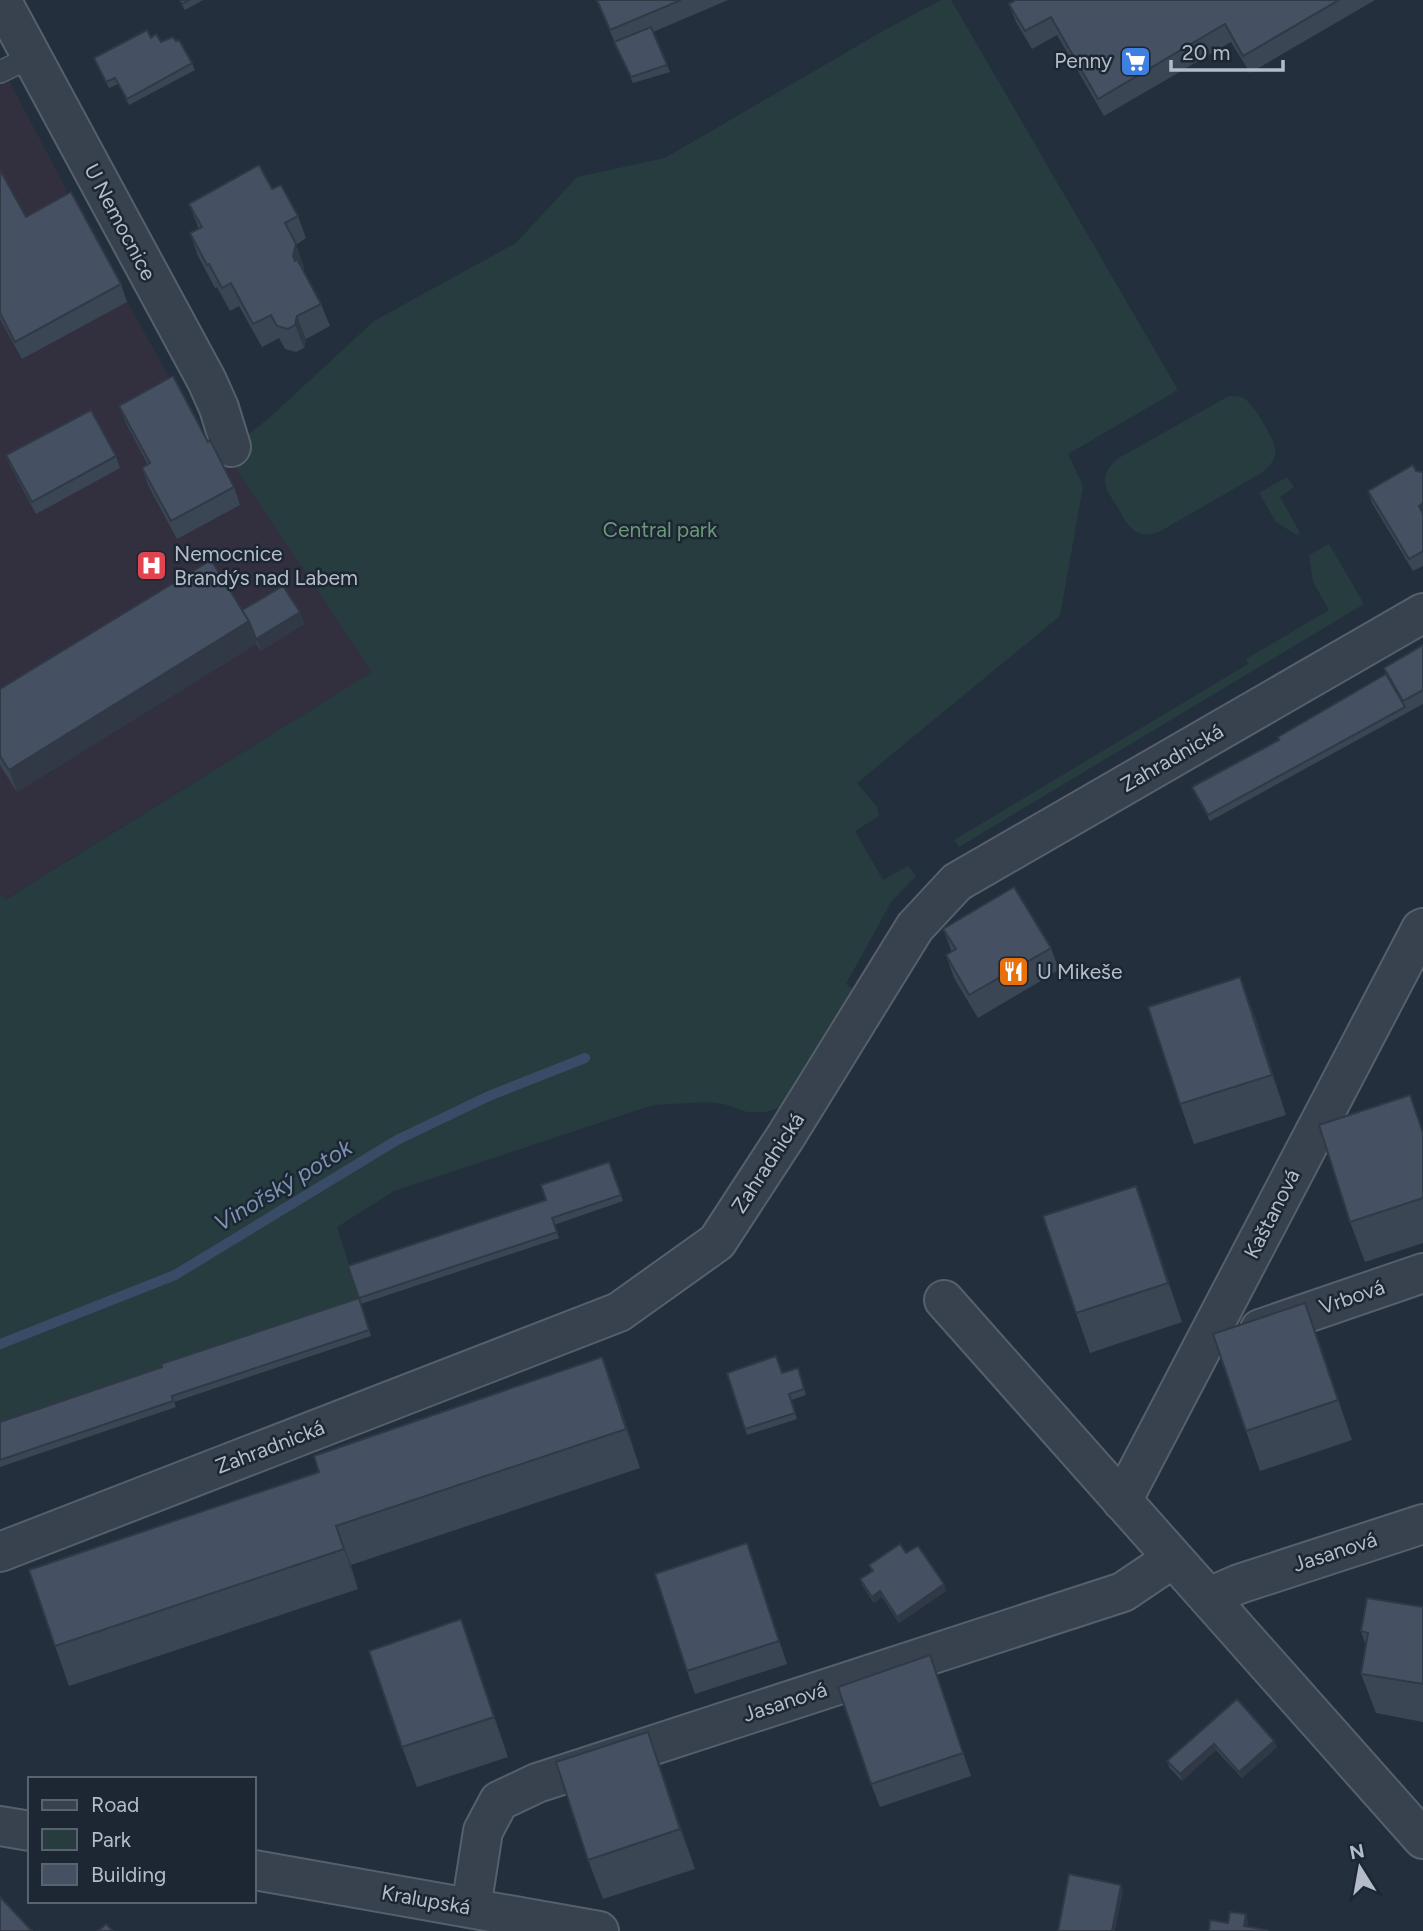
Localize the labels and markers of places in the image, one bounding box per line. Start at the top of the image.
supermarket icon: Penny [1118,44,1152,78]
place label: Penny [1054,48,1112,73]
place label: Nemocnice Brandýs nad Labem [174,541,358,590]
hospital icon: Nemocnice Brandýs nad Labem [134,549,168,583]
restaurant icon: U Mikeše [997,955,1031,989]
place label: U Mikeše [1037,959,1122,984]

